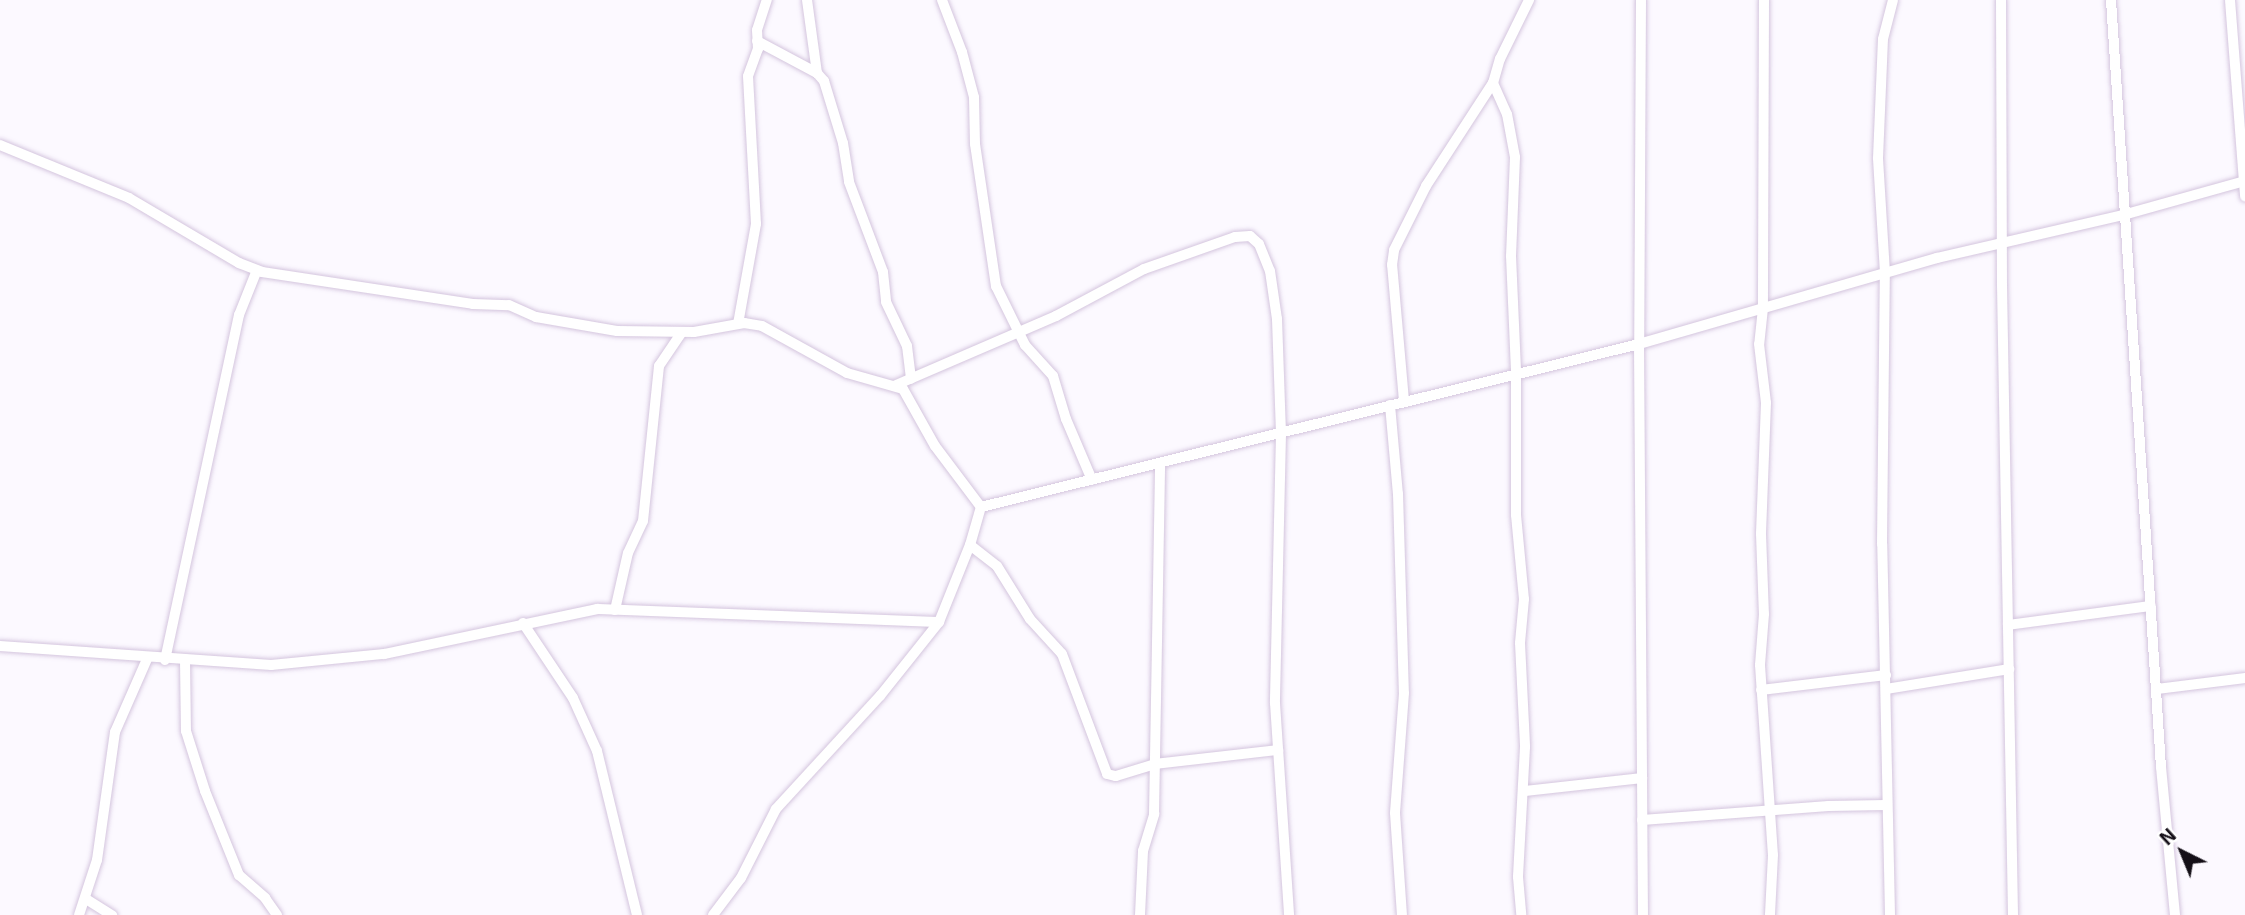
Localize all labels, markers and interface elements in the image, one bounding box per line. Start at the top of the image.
north arrow [2147,817,2217,887]
text: N [2154,823,2180,849]

